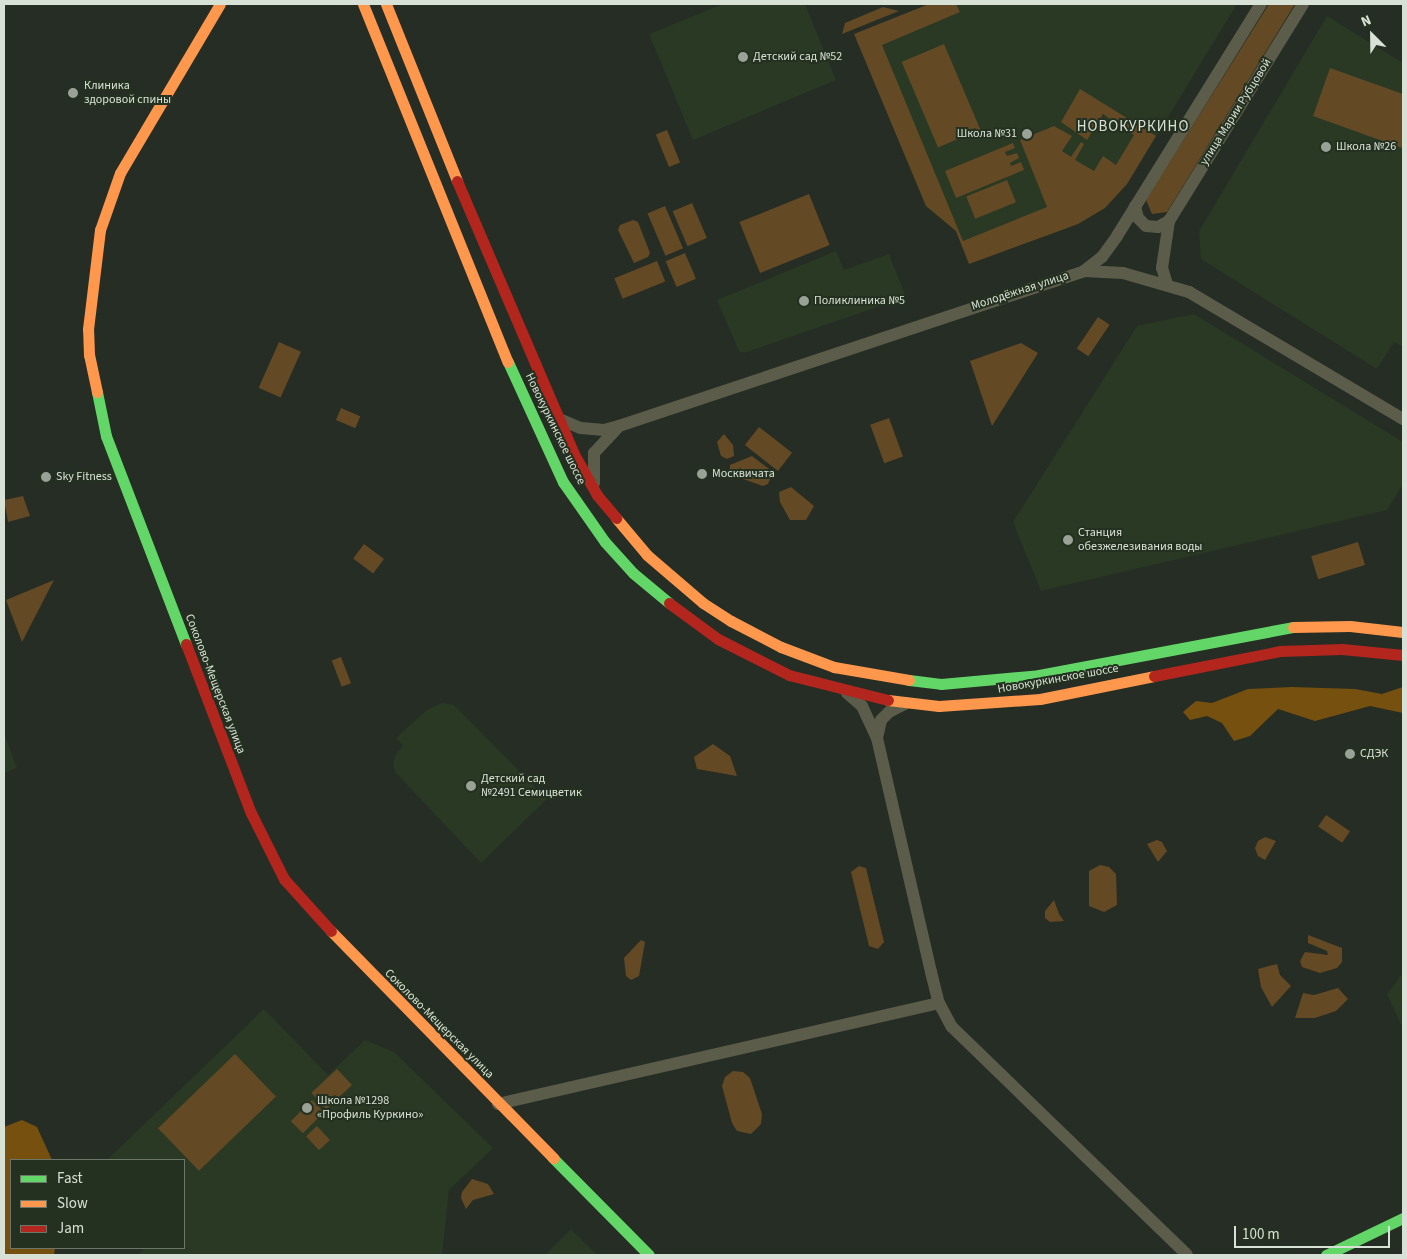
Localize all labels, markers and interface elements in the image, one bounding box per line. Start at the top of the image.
north arrow [1347,10,1397,60]
text: N [1358,10,1374,32]
place label: Детский сад №52 [753,50,842,64]
marker: Детский сад №52 [737,51,749,63]
street label: улица Марии Рубцовой [1197,56,1275,168]
place label: Клиника здоровой спины [84,79,171,107]
marker: Клиника здоровой спины [66,86,80,100]
district label: НОВОКУРКИНО [1075,118,1191,136]
place label: Школа №31 [957,127,1017,141]
marker: Школа №31 [1021,128,1033,140]
place label: Школа №26 [1336,140,1396,154]
marker: Школа №26 [1320,141,1332,153]
street label: Молодёжная улица [970,268,1070,314]
place label: Поликлиника №5 [814,294,905,308]
marker: Поликлиника №5 [798,295,810,307]
street label: Новокуркинское шоссе [522,371,588,487]
place label: Москвичата [712,467,775,481]
marker: Москвичата [696,468,708,480]
place label: Sky Fitness [56,470,112,484]
marker: Sky Fitness [40,471,52,483]
place label: Станция обезжелезивания воды [1078,526,1202,554]
marker: Станция обезжелезивания воды [1062,534,1074,546]
street label: Соколово-Мещерская улица [182,612,248,756]
street label: Новокуркинское шоссе [996,661,1120,697]
place label: СДЭК [1360,747,1388,761]
marker: СДЭК [1344,748,1356,760]
place label: Детский сад №2491 Семицветик [481,772,582,800]
marker: Детский сад №2491 Семицветик [465,780,477,792]
street label: Соколово-Мещерская улица [381,966,497,1082]
place label: Школа №1298 «Профиль Куркино» [317,1094,423,1122]
marker: Школа №1298 «Профиль Куркино» [301,1102,313,1114]
legend [10,1159,185,1249]
text: Fast [57,1168,83,1189]
text: Slow [57,1193,88,1214]
scale bar [1237,1216,1393,1248]
text: Jam [57,1218,84,1239]
text: 100 m [1242,1224,1280,1245]

